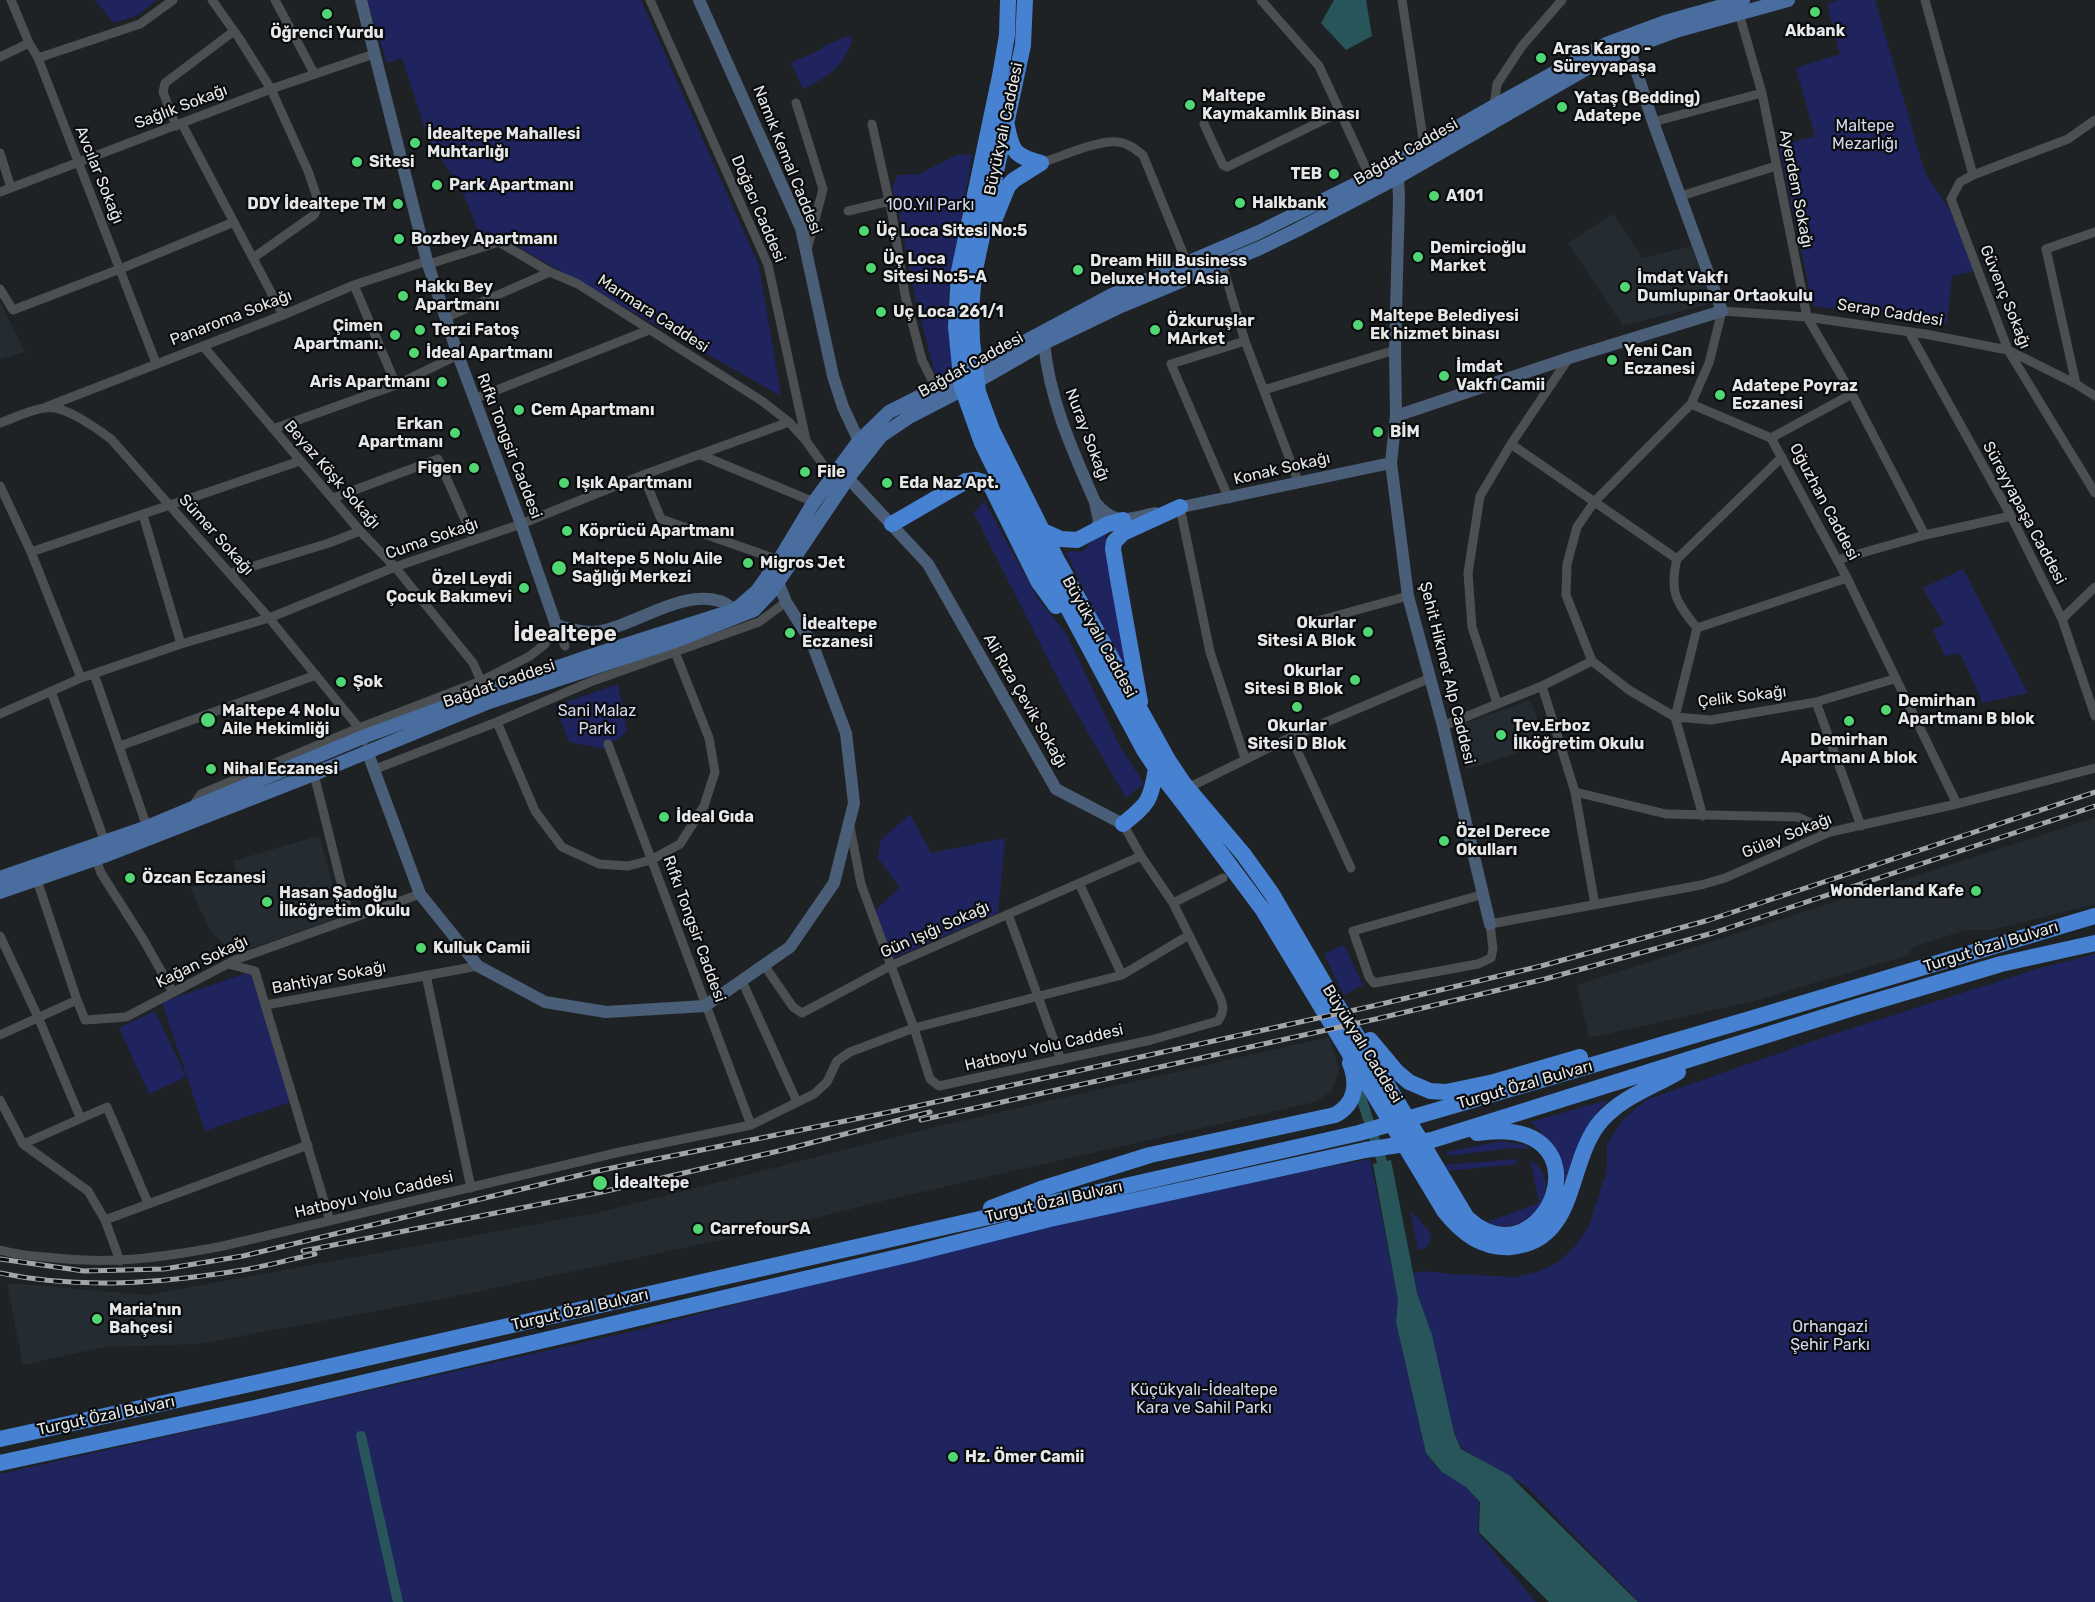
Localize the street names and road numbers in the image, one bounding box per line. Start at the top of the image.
street label: Büyükyalı Caddesi [981,61,1027,197]
street label: Sağlık Sokağı [132,81,230,133]
street label: Namık Kemal Caddesi [748,83,826,237]
street label: Bağdat Caddesi [1351,114,1461,190]
street label: Avcılar Sokağı [71,123,127,227]
street label: Ayerdem Sokağı [1775,128,1817,250]
street label: Doğacı Caddesi [727,152,789,266]
street label: Güvenç Sokağı [1975,242,2035,352]
street label: Marmara Caddesi [594,271,712,357]
street label: Panaroma Sokağı [167,286,295,350]
street label: Serap Caddesi [1836,295,1944,331]
street label: Bağdat Caddesi [915,328,1027,402]
street label: Rıfkı Tongsir Caddesi [472,371,546,521]
street label: Nuray Sokağı [1061,386,1113,484]
street label: Beyaz Köşk Sokağı [280,417,384,533]
street label: Süreyyapaşa Caddesi [1978,438,2070,588]
street label: Oğuzhan Caddesi [1785,440,1863,564]
street label: Konak Sokağı [1232,449,1332,489]
street label: Sümer Sokağı [175,491,257,579]
street label: Cuma Sokağı [383,514,481,564]
street label: Büyükyalı Caddesi [1058,573,1140,701]
street label: Şehit Hikmet Alp Caddesi [1415,580,1479,766]
street label: Ali Rıza Çevik Sokağı [979,631,1071,771]
street label: Bağdat Caddesi [441,656,557,712]
street label: Çelik Sokağı [1697,682,1787,712]
street label: Gülay Sokağı [1739,809,1835,863]
street label: Rıfkı Tongsir Caddesi [659,853,729,1005]
street label: Gün Işığı Sokağı [877,897,993,963]
street label: Turgut Özal Bulvarı [1921,917,2061,977]
street label: Kağan Sokağı [153,931,251,993]
street label: Bahtiyar Sokağı [270,957,388,999]
street label: Büyükyalı Caddesi [1318,981,1406,1107]
street label: Hatboyu Yolu Caddesi [963,1020,1125,1076]
street label: Turgut Özal Bulvarı [1455,1056,1595,1114]
street label: Hatboyu Yolu Caddesi [293,1167,455,1223]
street label: Turgut Özal Bulvarı [984,1177,1124,1227]
street label: Turgut Özal Bulvarı [510,1285,650,1335]
street label: Turgut Özal Bulvarı [36,1392,176,1440]

